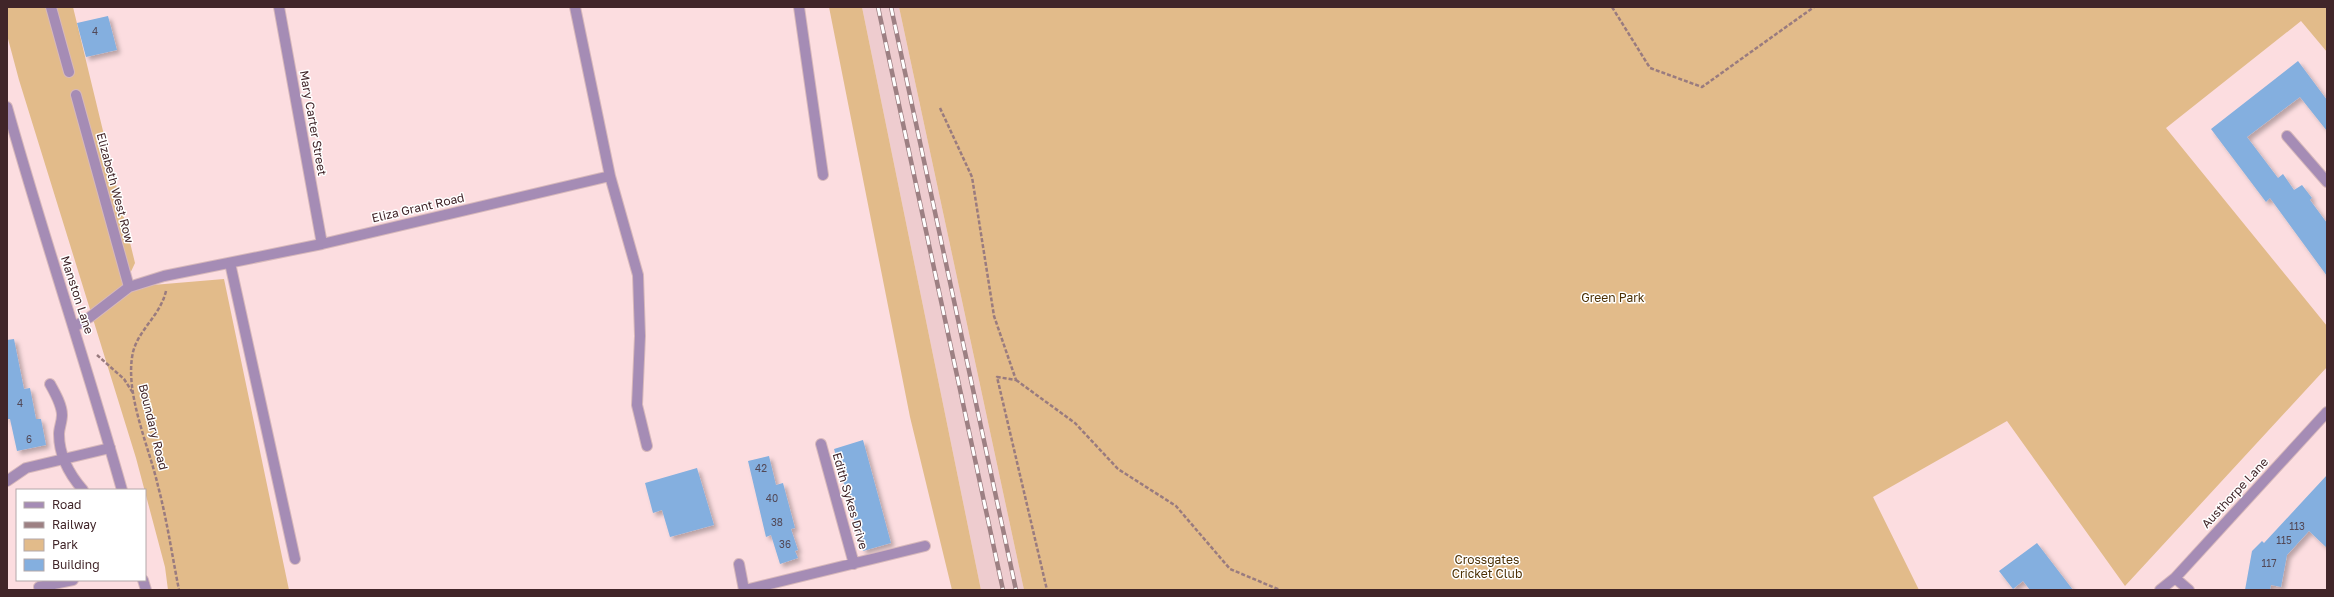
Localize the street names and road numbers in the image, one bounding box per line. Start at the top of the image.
street label: Mary Carter Street [297,69,330,177]
street label: Elizabeth West Row [94,131,138,245]
street label: Eliza Grant Road [370,190,466,225]
street label: Manston Lane [58,254,97,336]
street label: Boundary Road [136,382,171,471]
street label: Edith Sykes Drive [830,451,871,551]
street label: Austhorpe Lane [2198,454,2271,531]

